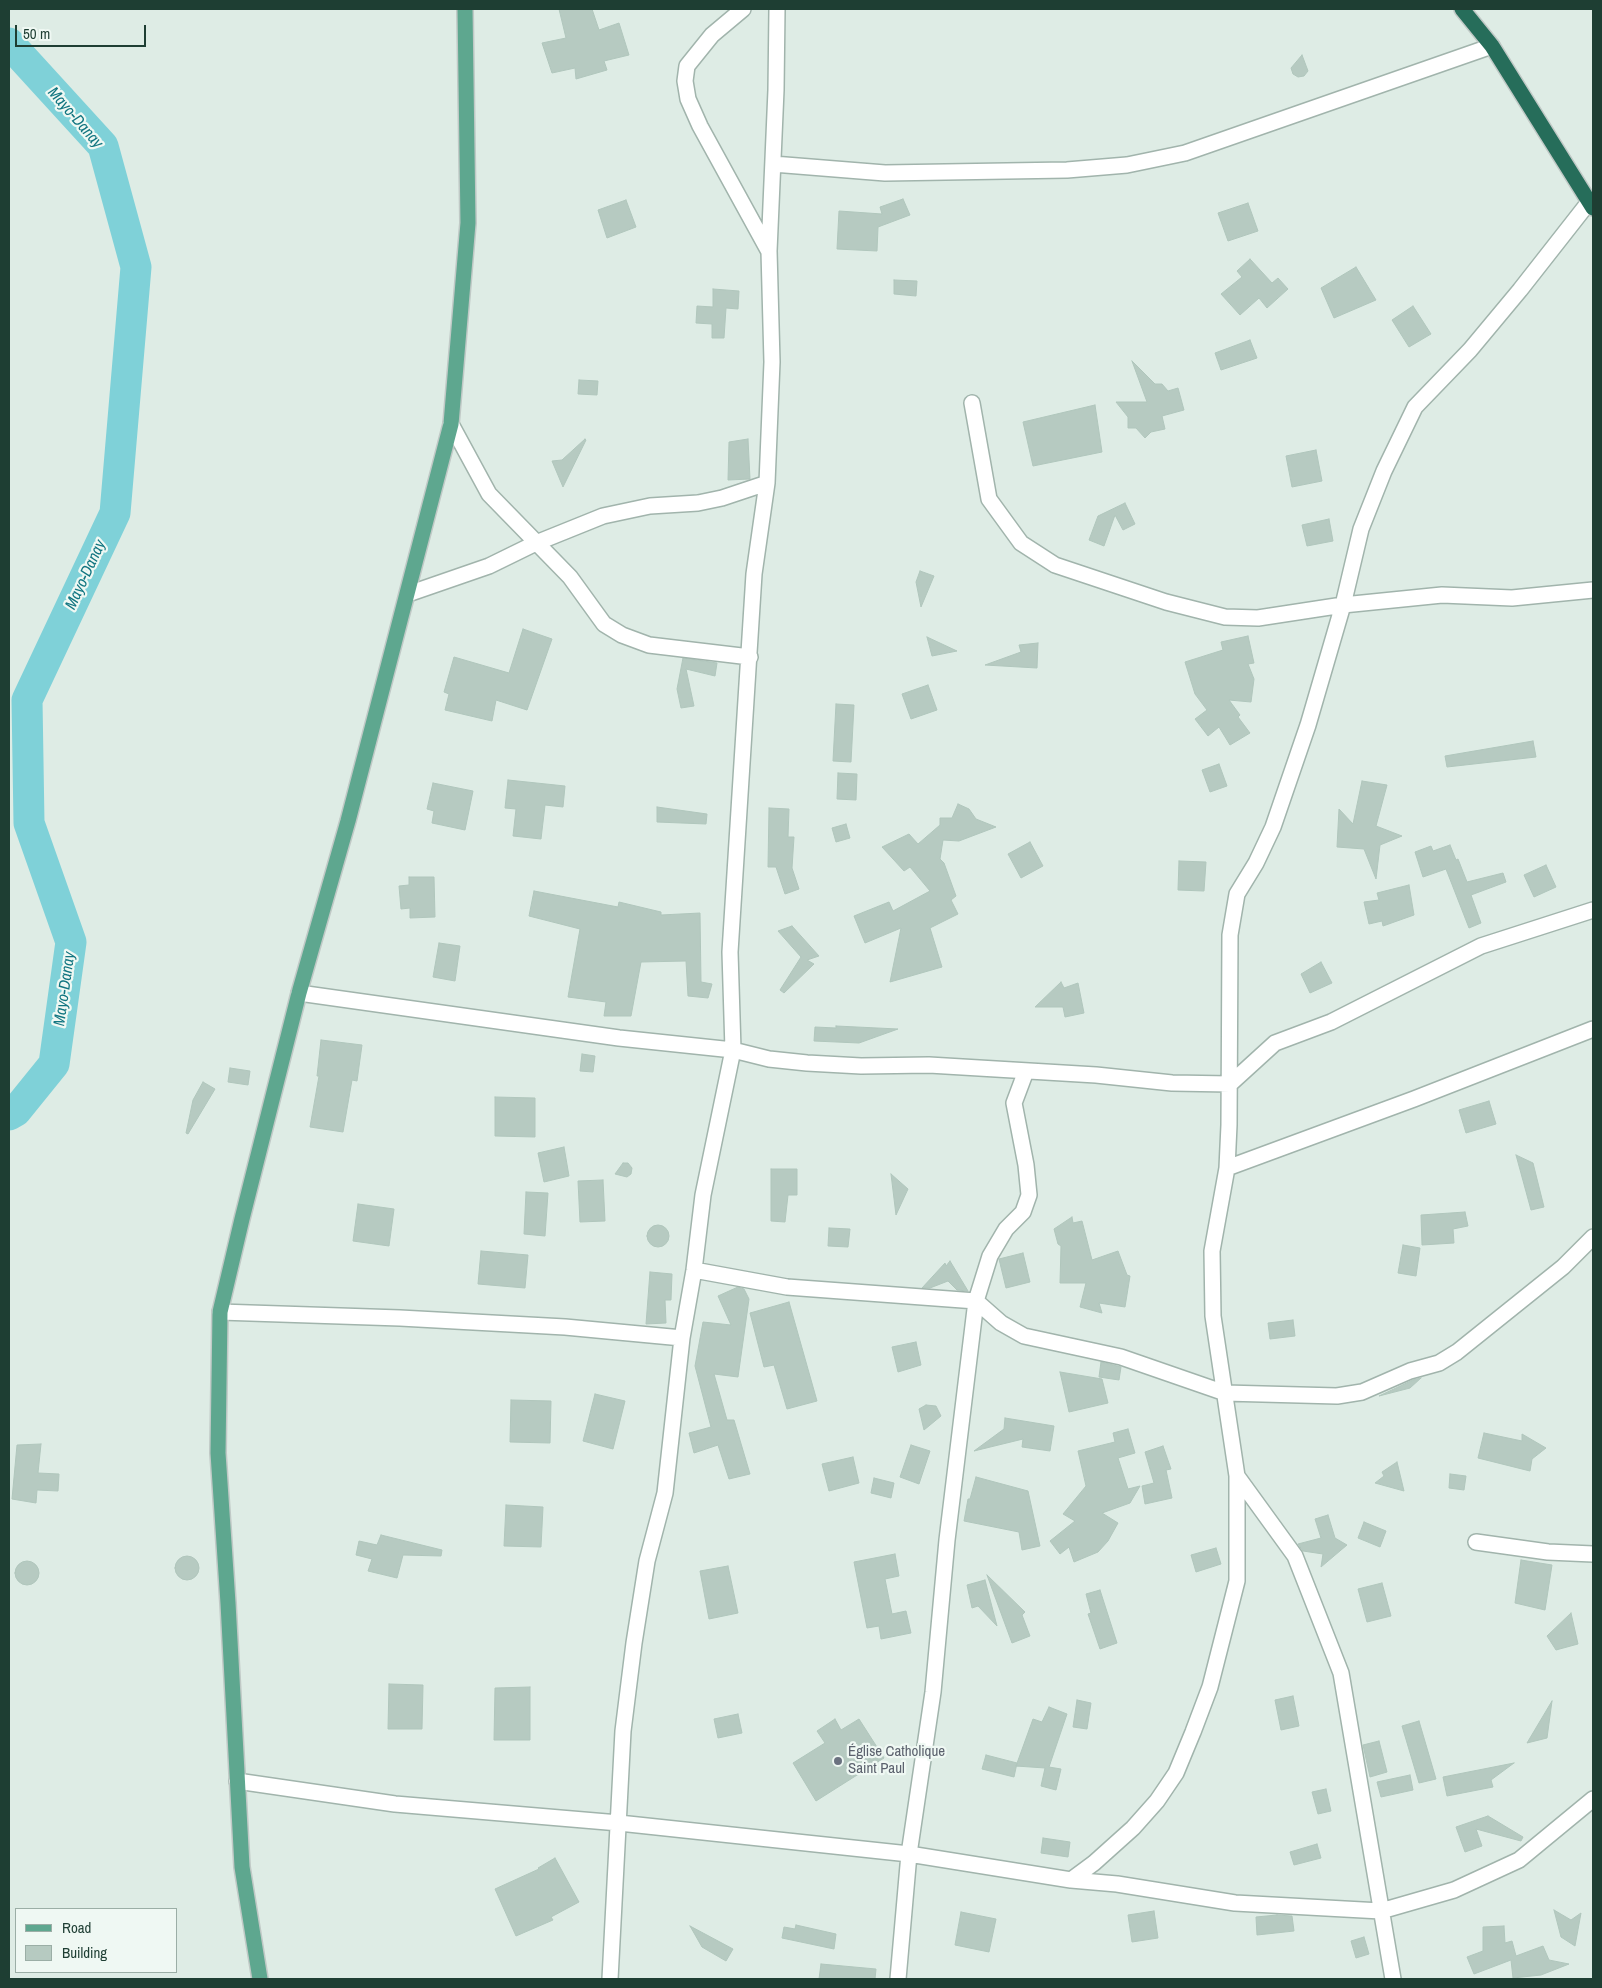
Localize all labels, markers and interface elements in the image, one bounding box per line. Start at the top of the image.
scale bar [18,15,149,47]
text: 50 m [23,23,50,44]
water label: Mayo-Danay [43,84,107,152]
water label: Mayo-Danay [62,537,110,613]
water label: Mayo-Danay [50,951,80,1027]
place label: Église Catholique Saint Paul [848,1743,945,1778]
marker: Église Catholique Saint Paul [832,1755,844,1767]
legend [15,1908,178,1973]
text: Road [62,1917,91,1938]
text: Building [62,1942,107,1963]

